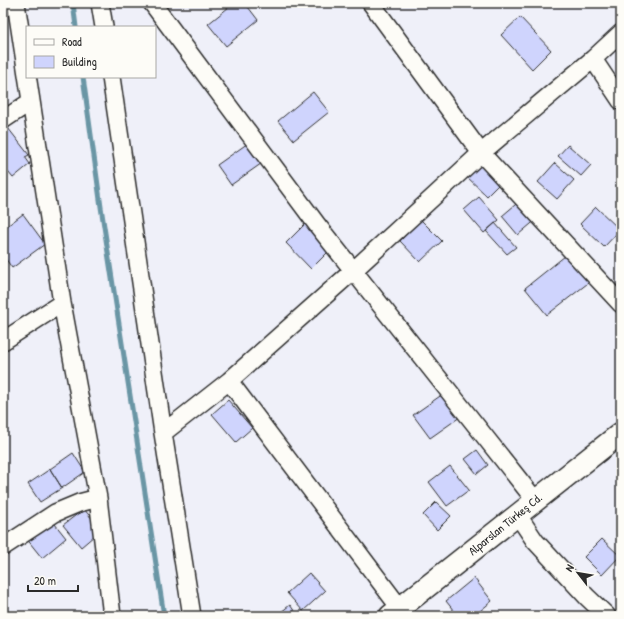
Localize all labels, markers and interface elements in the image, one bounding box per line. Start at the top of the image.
legend [26,26,156,78]
text: Road [62,33,82,50]
text: Building [62,53,97,70]
street label: Alparslan Türkeş Cd. [465,489,545,559]
north arrow [558,553,598,593]
text: N [562,562,577,574]
scale bar [28,567,78,593]
text: 20 m [34,572,56,589]

